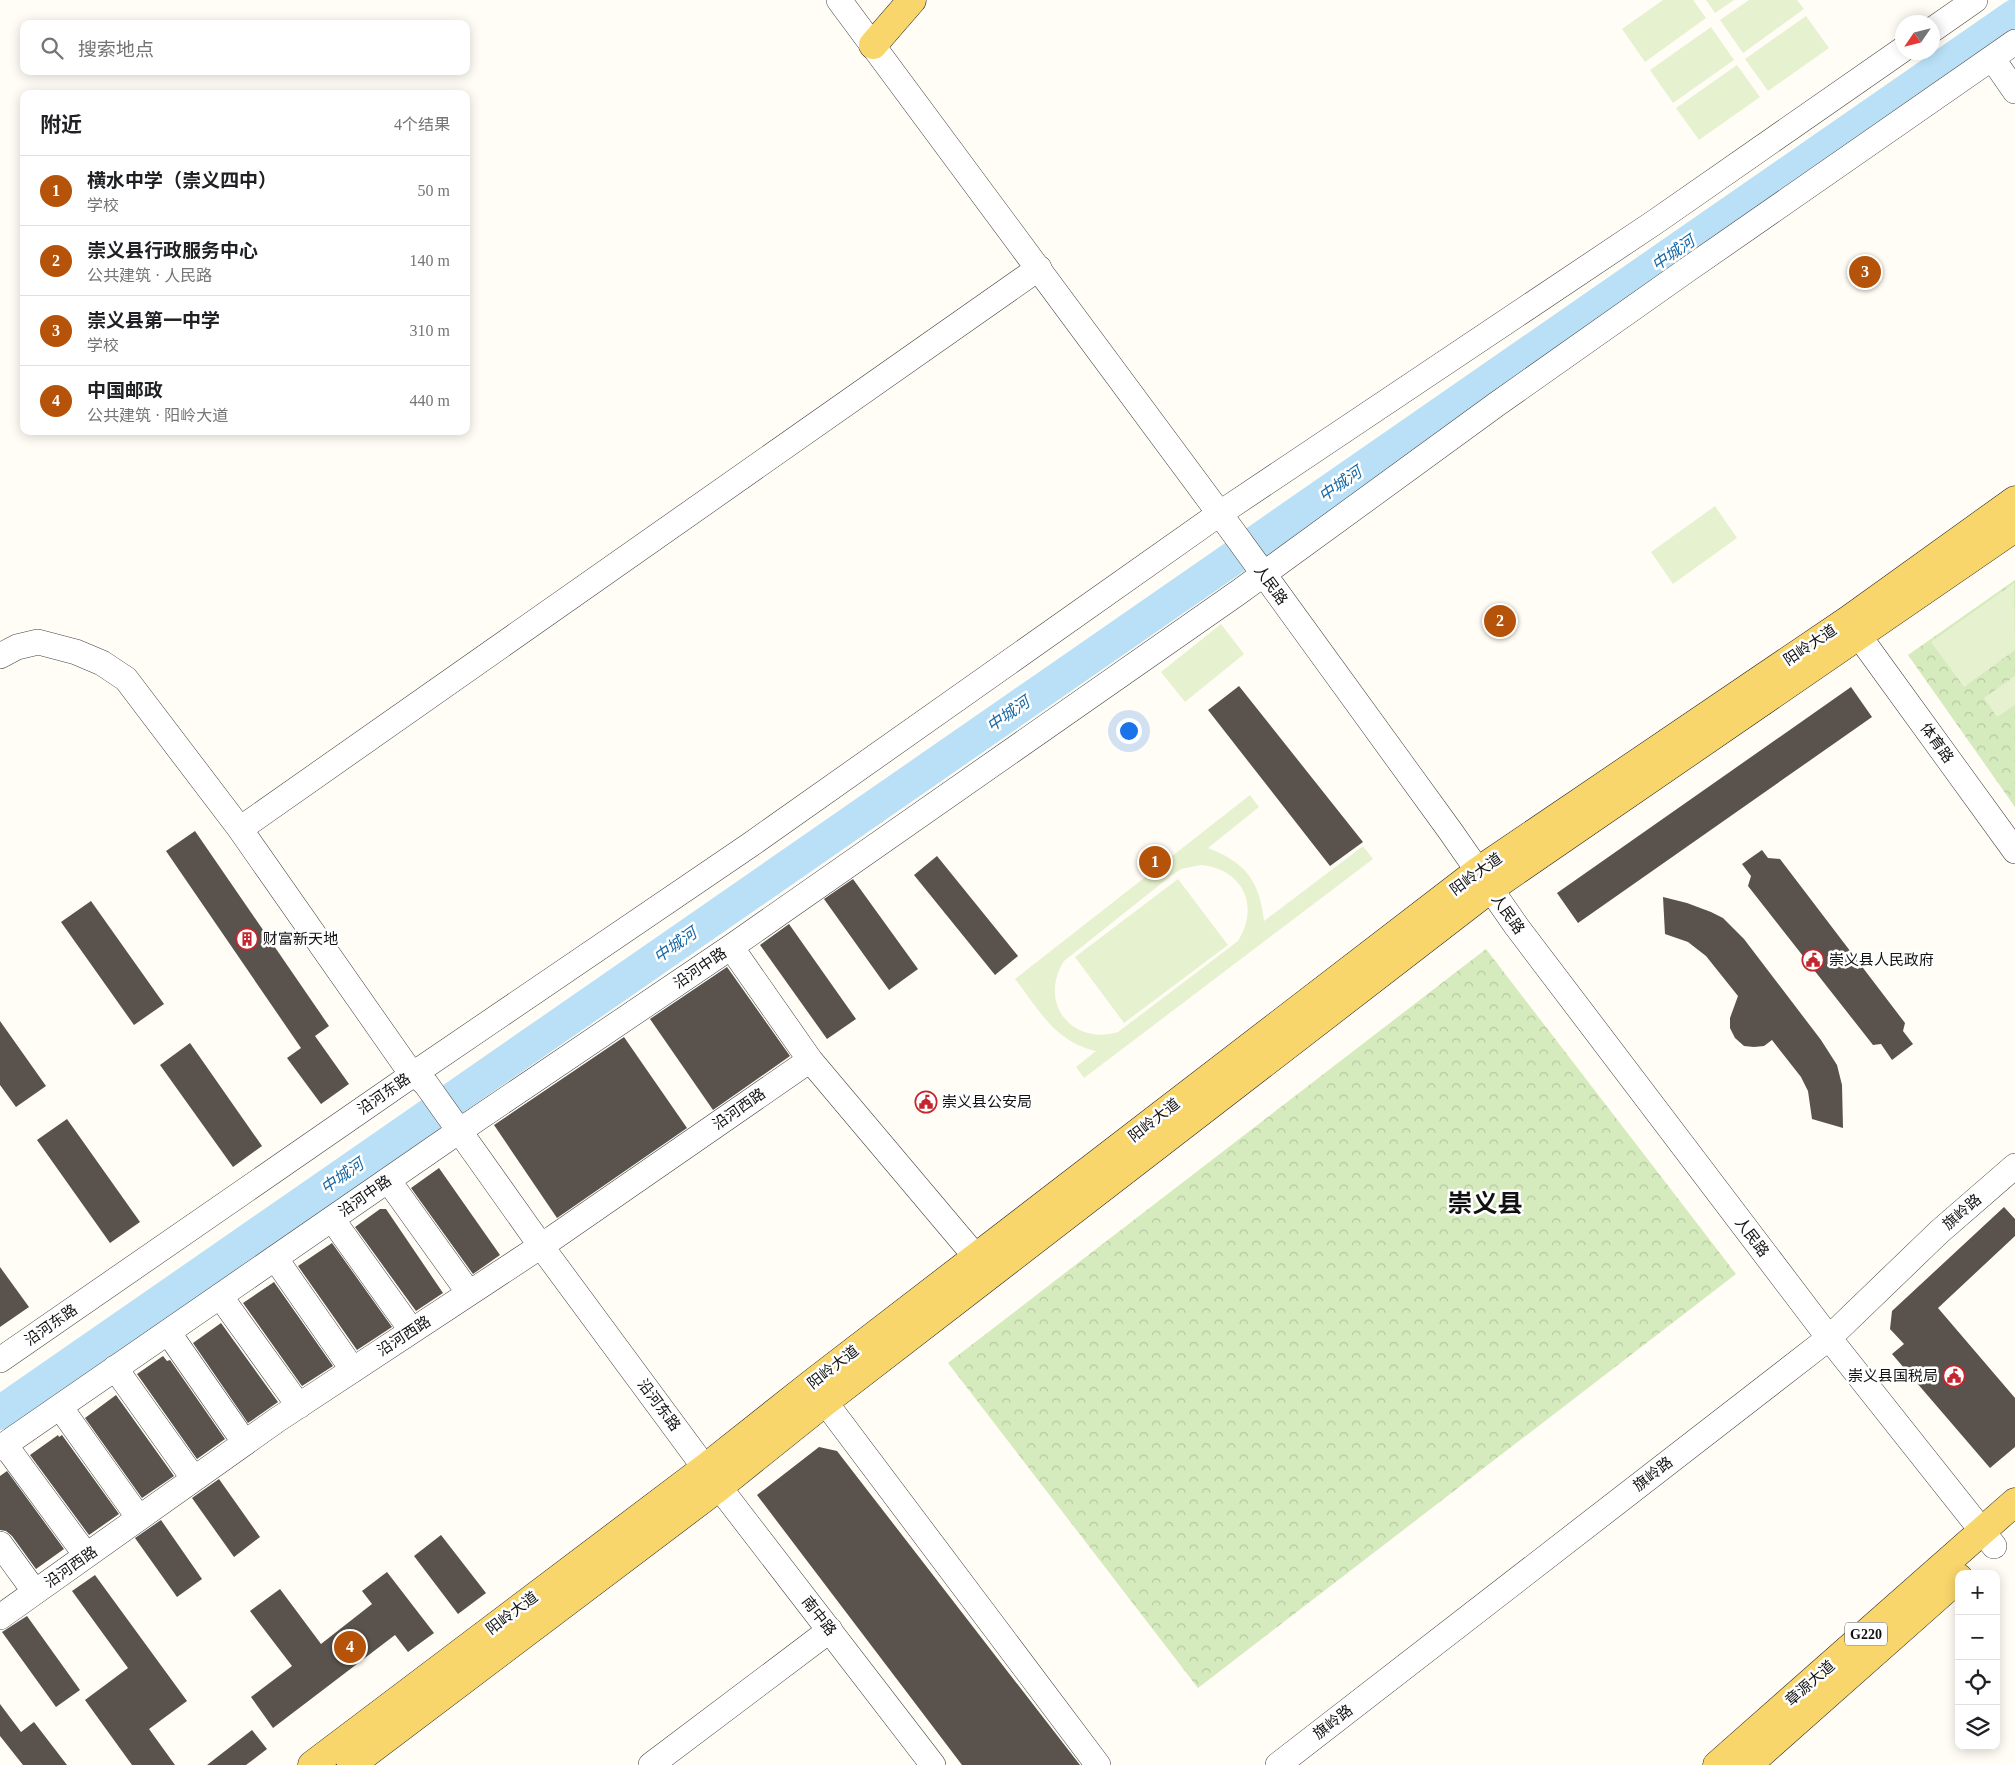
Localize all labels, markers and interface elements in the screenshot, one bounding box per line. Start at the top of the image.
north arrow [1895,15,1940,60]
search box [20,20,470,75]
icon: search [38,34,66,62]
text: 搜索地点 [78,39,154,60]
text: 附近 [40,113,82,137]
text: 4个结果 [394,116,450,133]
text: 横水中学（崇义四中） [87,170,277,191]
text: 1 [52,182,60,199]
text: 50 m [418,182,450,199]
text: 学校 [87,197,119,214]
water label: 中城河 [1648,231,1700,274]
text: 崇义县行政服务中心 [87,240,258,261]
text: 2 [52,252,60,269]
text: 140 m [410,252,450,269]
pin: 3 [1849,253,1881,291]
text: 公共建筑 · 人民路 [87,267,212,284]
text: 崇义县第一中学 [87,310,220,331]
text: 3 [52,322,60,339]
text: 310 m [410,322,450,339]
text: 学校 [87,337,119,354]
text: 中国邮政 [87,380,163,401]
text: 4 [52,392,60,409]
text: 440 m [410,392,450,409]
text: 公共建筑 · 阳岭大道 [87,407,228,424]
water label: 中城河 [1315,462,1367,505]
street label: 人民路 [1251,562,1291,608]
pin: 2 [1484,602,1516,640]
street label: 阳岭大道 [1780,621,1839,668]
water label: 中城河 [983,692,1035,735]
your location [1116,718,1142,744]
street label: 体育路 [1917,720,1957,766]
pin: 1 [1139,843,1171,881]
street label: 阳岭大道 [1446,849,1505,898]
street label: 人民路 [1489,891,1527,937]
water label: 中城河 [650,923,702,966]
building icon: 财富新天地 [235,927,259,951]
place label: 财富新天地 [263,931,338,947]
street label: 沿河中路 [671,945,729,991]
public building icon: 崇义县人民政府 [1801,948,1825,972]
place label: 崇义县人民政府 [1829,952,1934,968]
street label: 沿河东路 [355,1070,413,1118]
street label: 沿河西路 [710,1085,768,1133]
public building icon: 崇义县公安局 [914,1090,938,1114]
place label: 崇义县公安局 [942,1094,1032,1110]
street label: 阳岭大道 [1125,1094,1183,1145]
water label: 中城河 [317,1154,369,1197]
street label: 沿河中路 [336,1172,394,1220]
district label: 崇义县 [1447,1190,1523,1217]
street label: 旗岭路 [1939,1190,1984,1233]
street label: 人民路 [1732,1214,1772,1260]
street label: 沿河东路 [22,1301,80,1349]
street label: 沿河西路 [374,1313,434,1359]
street label: 阳岭大道 [804,1341,862,1392]
public building icon: 崇义县国税局 [1942,1364,1966,1388]
place label: 崇义县国税局 [1848,1368,1938,1384]
street label: 沿河东路 [635,1376,683,1434]
street label: 旗岭路 [1630,1453,1676,1494]
street label: 沿河西路 [42,1543,100,1591]
map controls [1955,1570,2000,1750]
button: + [1955,1570,2000,1615]
street label: 阳岭大道 [483,1588,541,1637]
street label: 南中路 [799,1593,839,1639]
button: − [1955,1615,2000,1660]
road number: G220 [1845,1622,1887,1646]
pin: 4 [334,1628,366,1666]
street label: 章源大道 [1782,1657,1838,1709]
button: locate [1955,1660,2000,1705]
street label: 旗岭路 [1310,1701,1356,1742]
button: layers [1955,1705,2000,1750]

